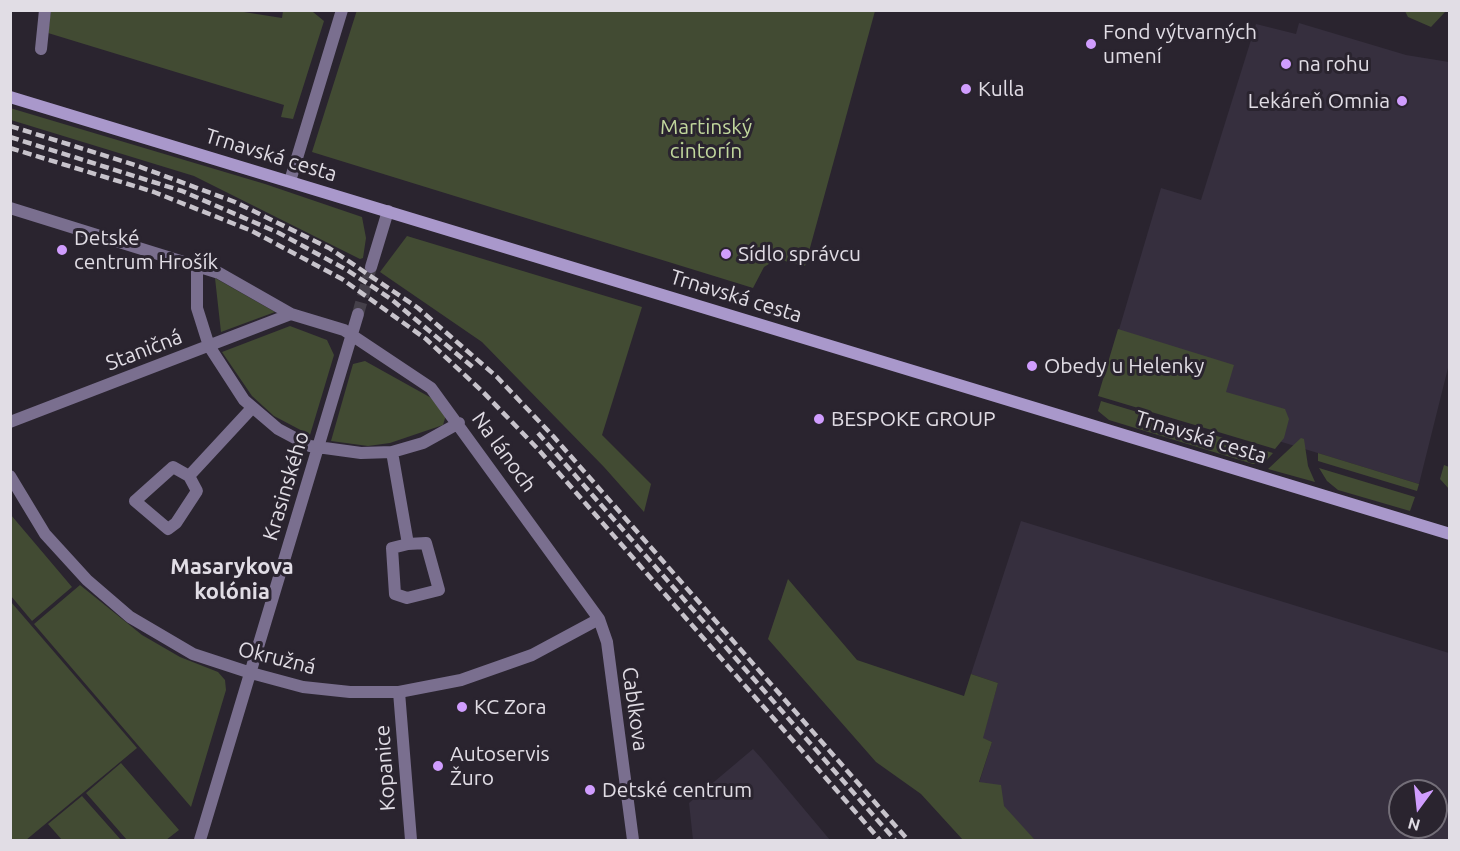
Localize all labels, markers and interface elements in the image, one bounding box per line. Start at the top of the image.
place label: Fond výtvarných umení [1103,19,1257,69]
marker: Fond výtvarných umení [1084,37,1098,51]
place label: na rohu [1298,51,1370,77]
marker: na rohu [1279,57,1293,71]
place label: Kulla [978,76,1025,102]
marker: Kulla [959,82,973,96]
place label: Lekáreň Omnia [1248,88,1390,114]
marker: Lekáreň Omnia [1395,94,1409,108]
park label: Martinský cintorín [660,114,752,164]
street label: Trnavská cesta [202,123,340,187]
place label: Detské centrum Hrošík [74,225,218,275]
place label: Sídlo správcu [738,241,861,267]
marker: Detské centrum Hrošík [55,243,69,257]
marker: Sídlo správcu [719,247,733,261]
street label: Trnavská cesta [667,264,805,328]
street label: Staničná [102,324,186,376]
place label: Obedy u Helenky [1044,353,1204,379]
marker: Obedy u Helenky [1025,359,1039,373]
street label: Trnavská cesta [1132,405,1270,469]
place label: BESPOKE GROUP [831,406,996,432]
street label: Na lánoch [466,407,542,497]
marker: BESPOKE GROUP [812,412,826,426]
street label: Krasinského [257,428,315,544]
district label: Masarykova kolónia [170,554,294,606]
street label: Okružná [235,636,319,680]
street label: Cablkova [617,665,653,753]
place label: KC Zora [474,694,547,720]
marker: KC Zora [455,700,469,714]
street label: Kopanice [369,724,401,812]
place label: Autoservis Žuro [450,741,550,791]
marker: Autoservis Žuro [431,759,445,773]
place label: Detské centrum [602,777,752,803]
north arrow [1388,779,1448,839]
marker: Detské centrum [583,783,597,797]
text: N [1406,814,1422,835]

